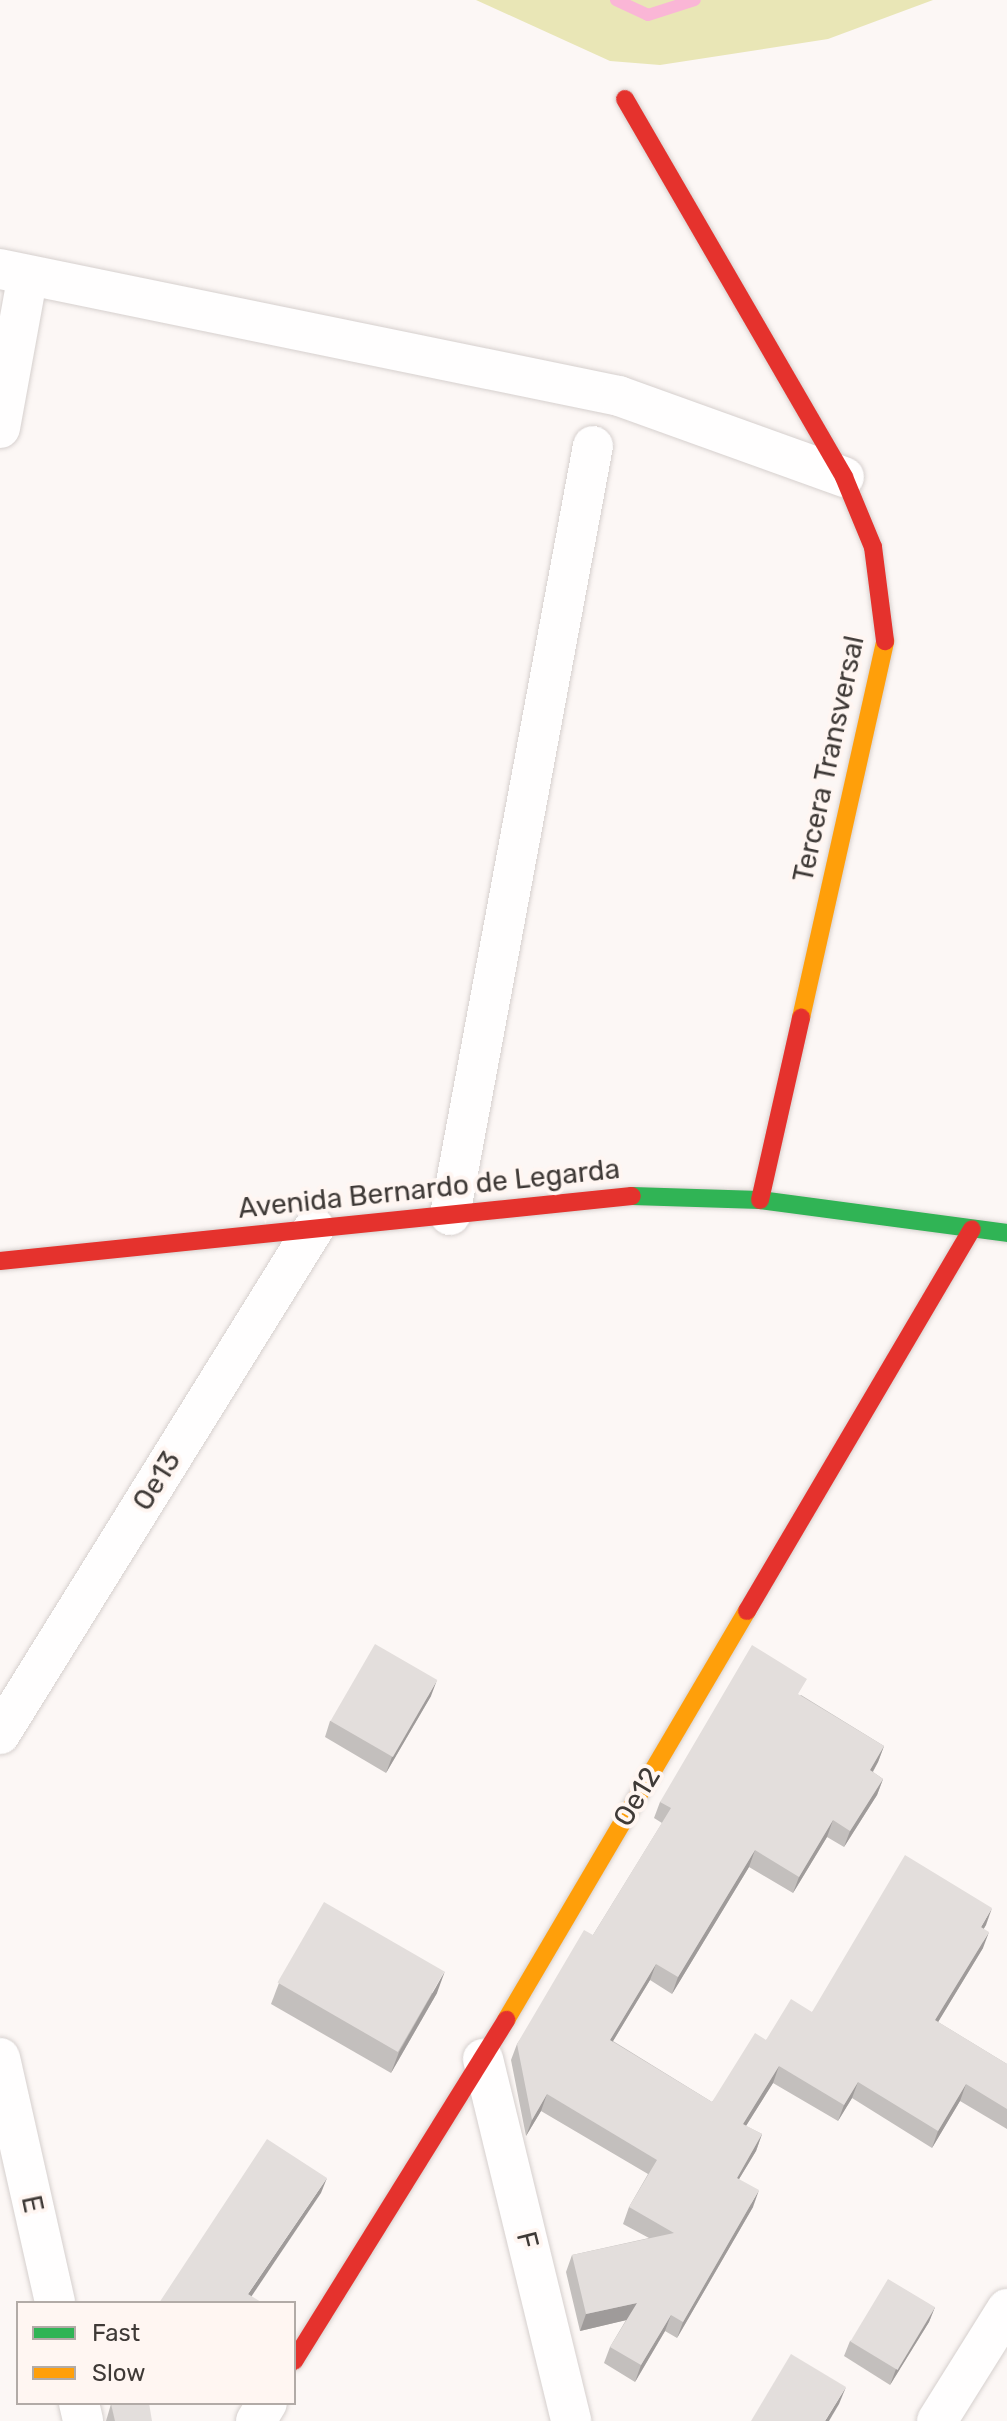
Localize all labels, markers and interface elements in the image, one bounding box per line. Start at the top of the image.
street label: Tercera Transversal [786,632,872,886]
street label: Avenida Bernardo de Legarda [236,1152,622,1226]
street label: Oe13 [126,1445,188,1517]
street label: Oe12 [606,1761,668,1833]
street label: E [14,2192,50,2216]
street label: F [509,2228,545,2252]
legend [16,2301,296,2405]
text: Fast [92,2319,140,2347]
text: Slow [92,2359,145,2387]

